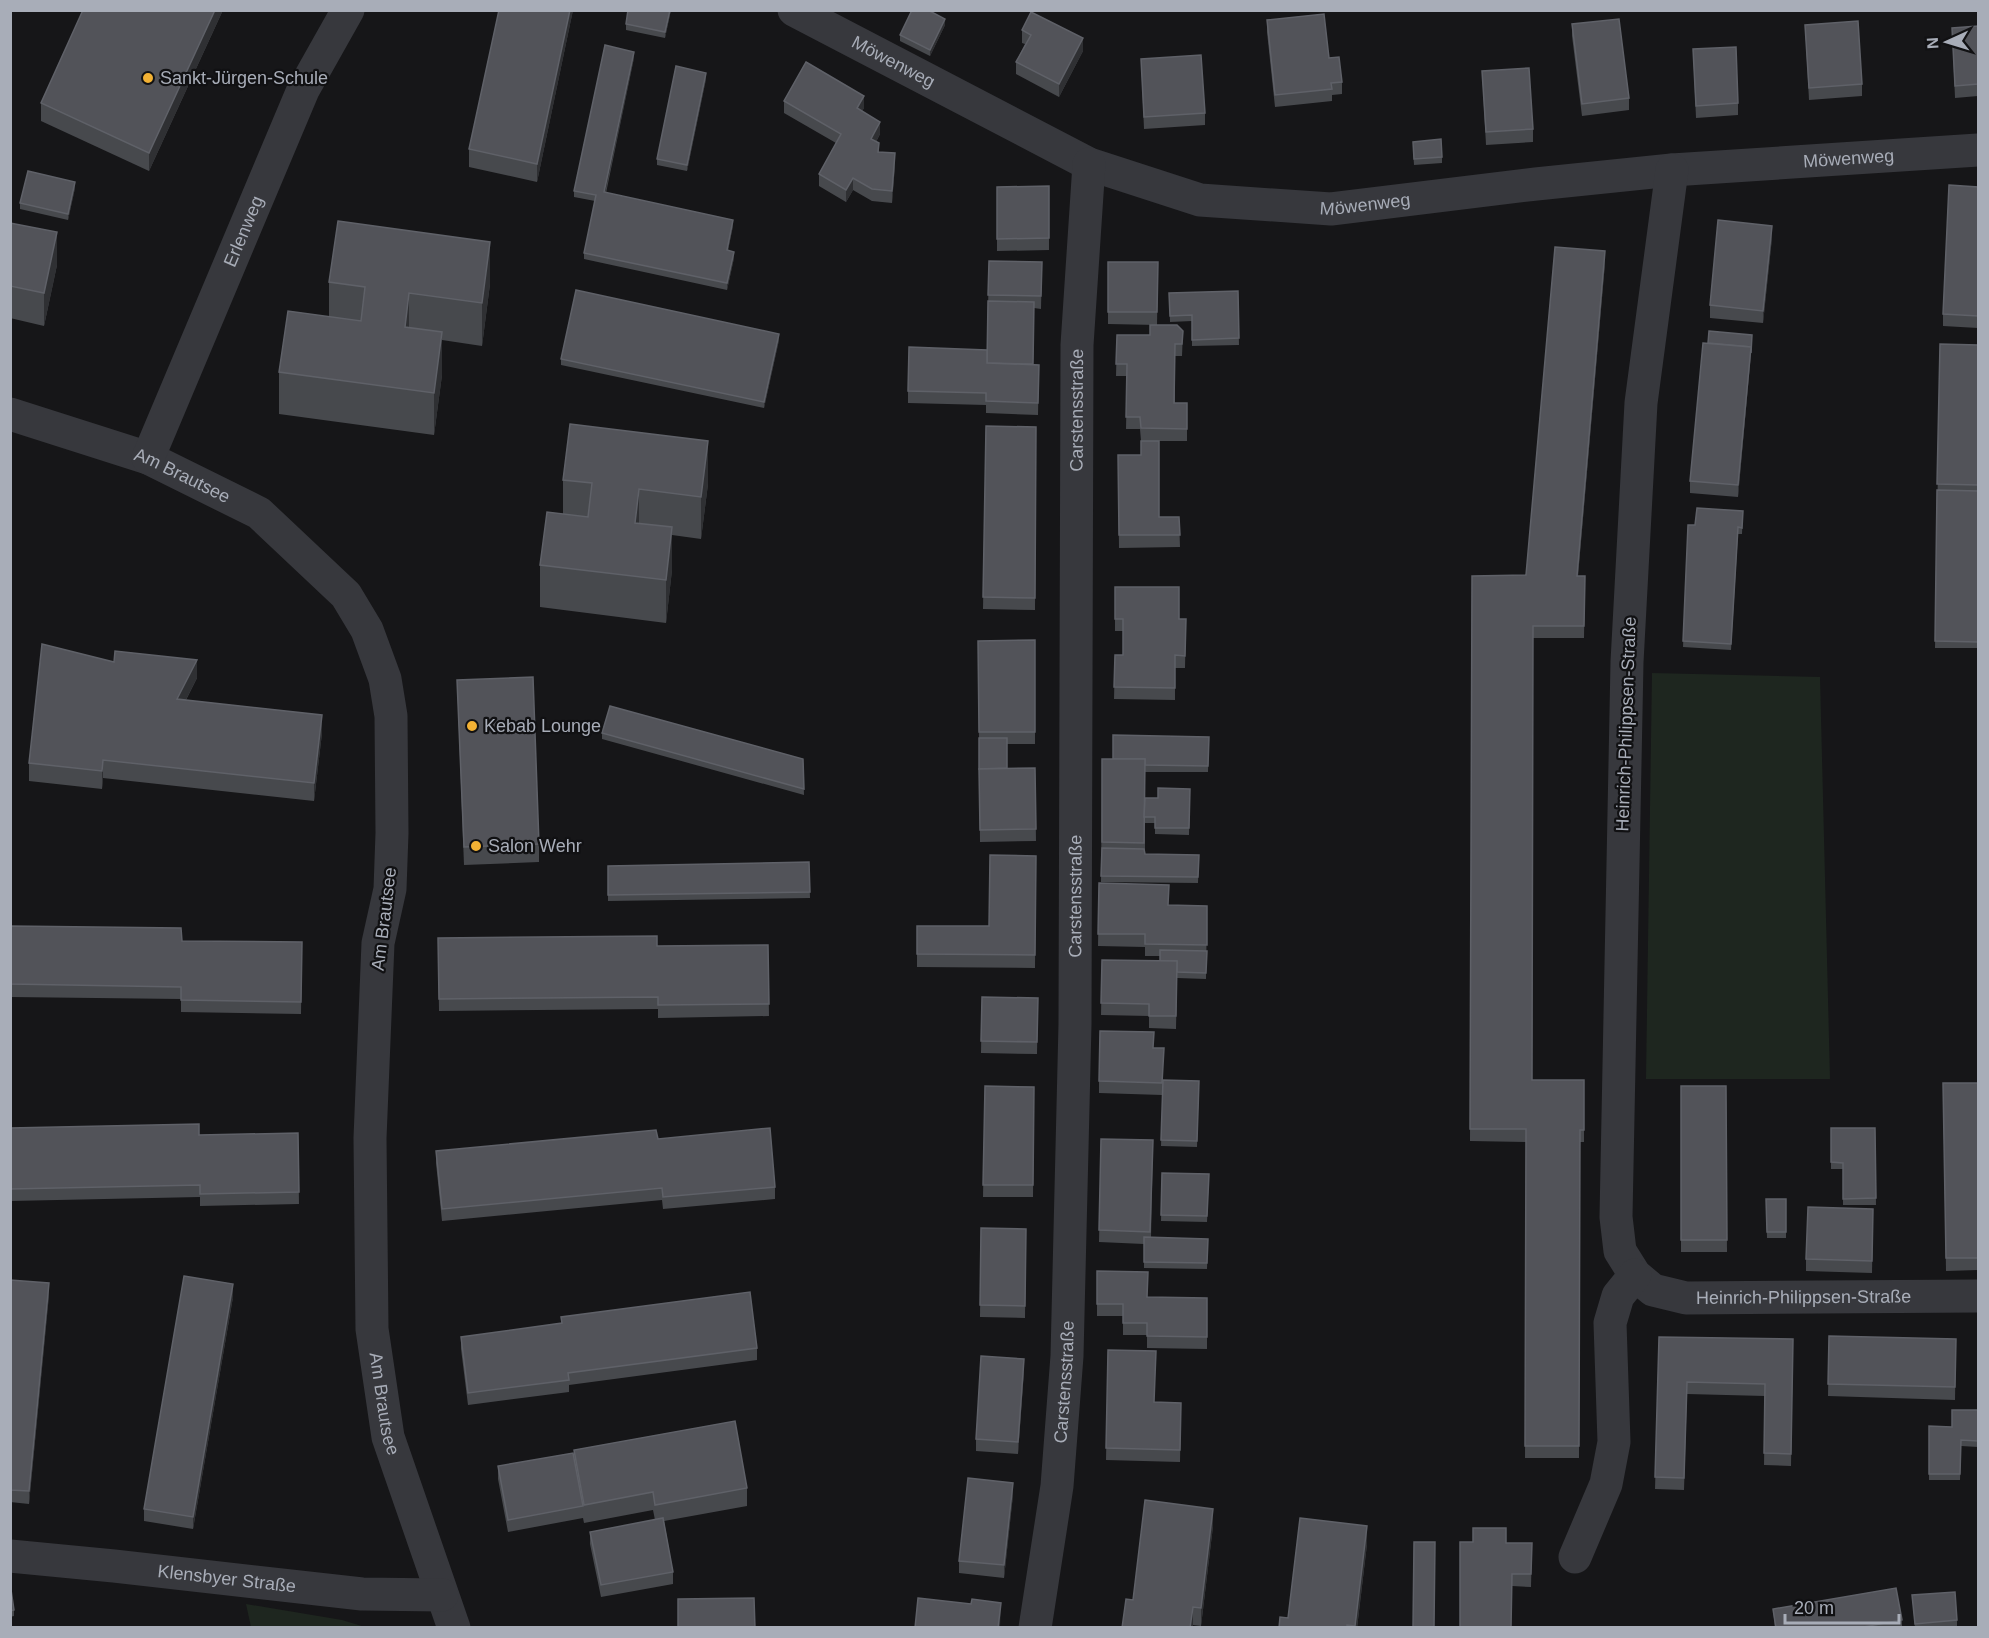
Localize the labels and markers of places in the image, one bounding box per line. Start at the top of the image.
place label: Sankt-Jürgen-Schule [160,68,328,88]
marker: Sankt-Jürgen-Schule [141,71,155,85]
place label: Kebab Lounge [484,716,601,736]
marker: Kebab Lounge [465,719,479,733]
place label: Salon Wehr [488,836,582,856]
marker: Salon Wehr [469,839,483,853]

